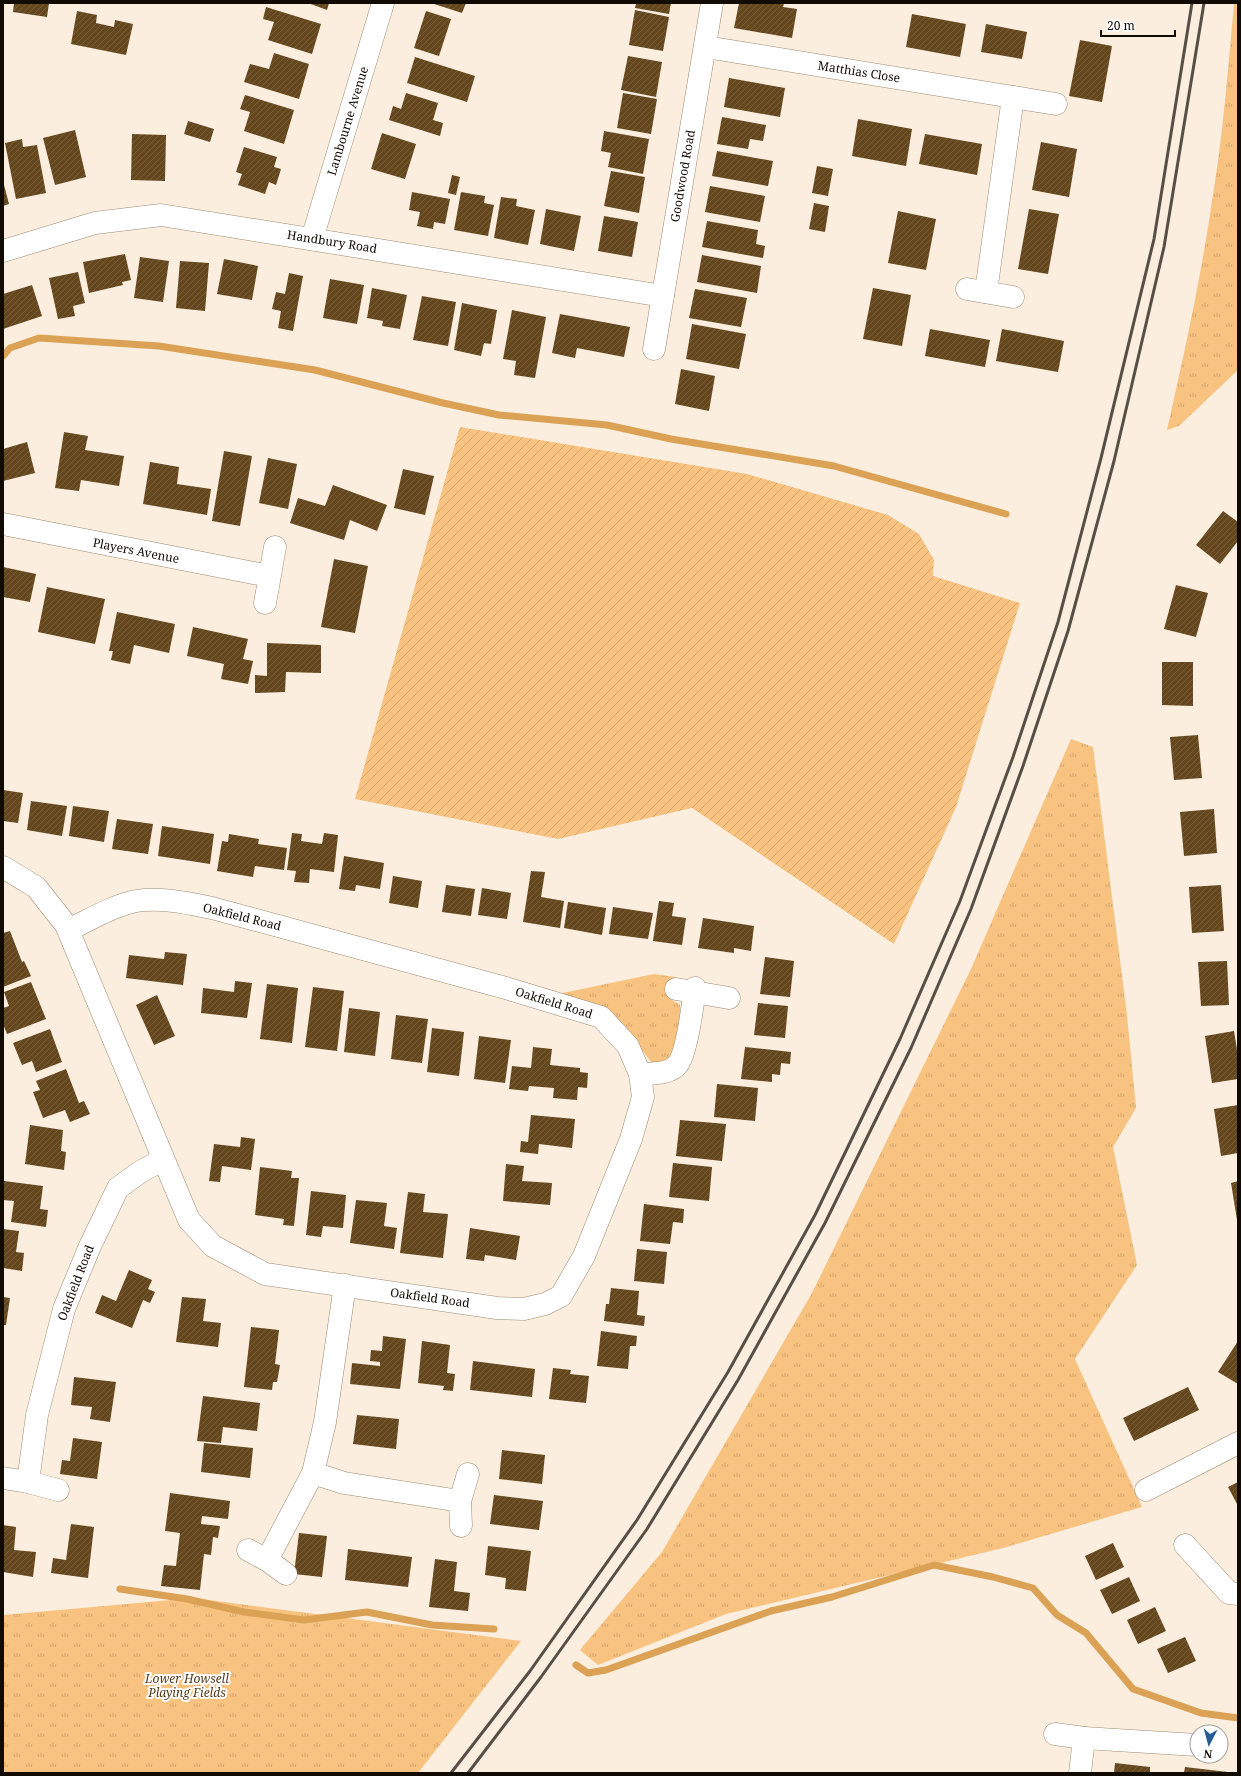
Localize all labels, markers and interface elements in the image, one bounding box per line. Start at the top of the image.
scale bar [1101,12,1175,38]
text: 20 m [1107,17,1135,34]
street label: Matthias Close [817,57,901,86]
street label: Lambourne Avenue [323,64,372,178]
street label: Goodwood Road [666,128,699,223]
street label: Handbury Road [286,226,379,257]
street label: Players Avenue [91,534,181,567]
street label: Oakfield Road [201,899,284,935]
street label: Oakfield Road [513,983,596,1023]
street label: Oakfield Road [53,1242,98,1323]
street label: Oakfield Road [389,1284,472,1312]
park label: Lower Howsell Playing Fields [144,1670,229,1701]
north arrow [1189,1724,1229,1764]
text: N [1202,1746,1213,1762]

